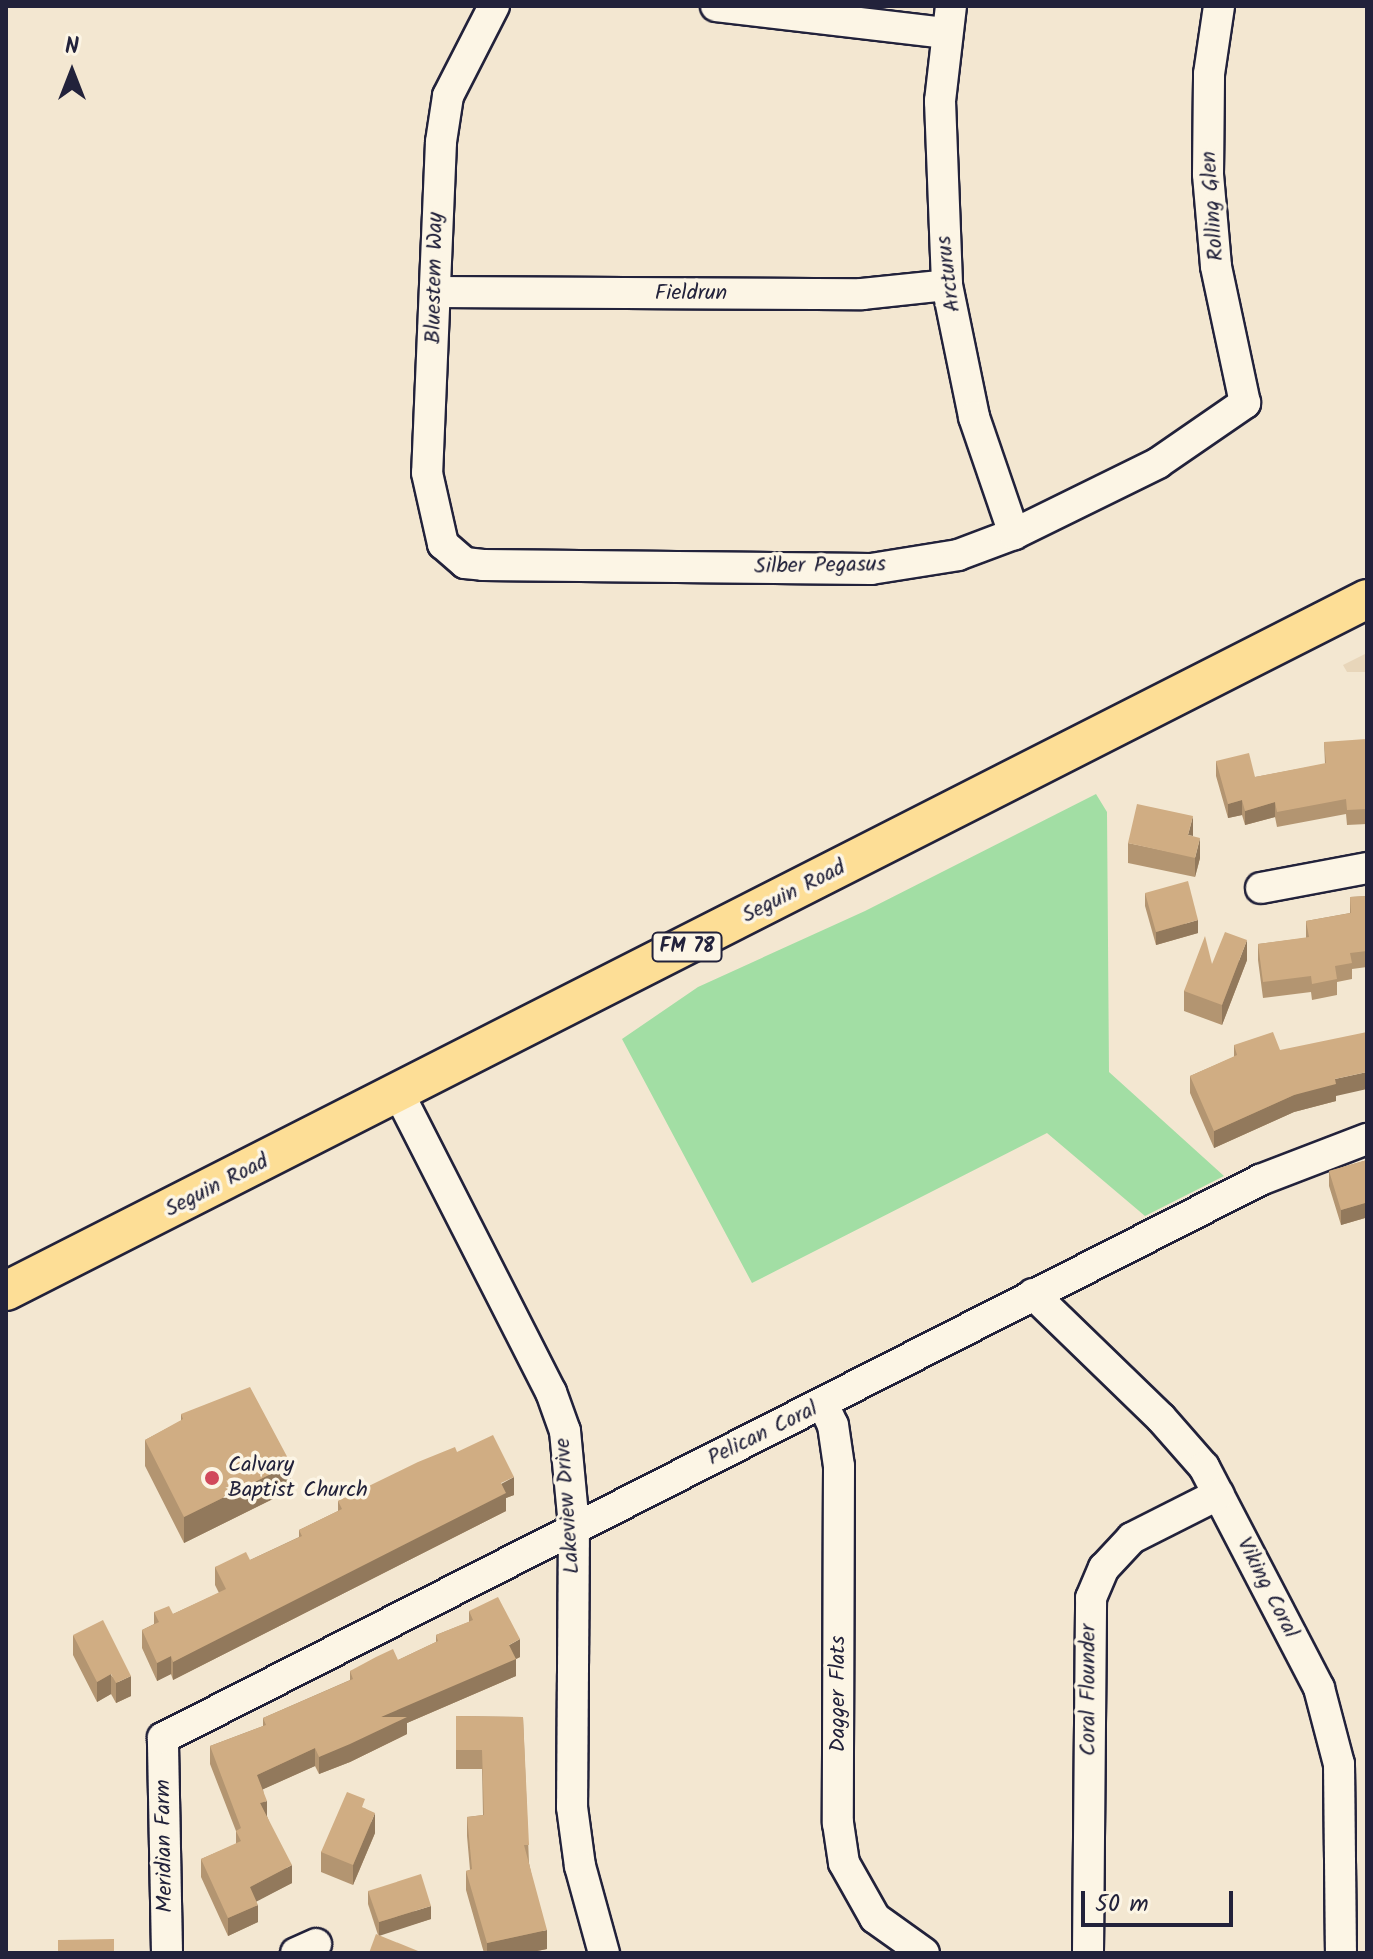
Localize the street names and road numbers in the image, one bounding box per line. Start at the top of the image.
street label: Rolling Glen [1196,150,1230,262]
street label: Bluestem Way [421,212,449,344]
street label: Arcturus [931,234,967,314]
street label: Fieldrun [655,281,727,307]
street label: Silber Pegasus [754,552,886,580]
street label: Seguin Road [738,855,850,929]
road number: FM 78 [651,931,723,963]
street label: Seguin Road [161,1149,273,1223]
street label: Pelican Coral [704,1396,822,1472]
street label: Lakeview Drive [550,1437,586,1575]
street label: Viking Coral [1230,1533,1304,1643]
street label: Coral Flounder [1076,1624,1102,1756]
street label: Dagger Flats [826,1636,852,1752]
street label: Meridian Farm [151,1779,179,1913]

